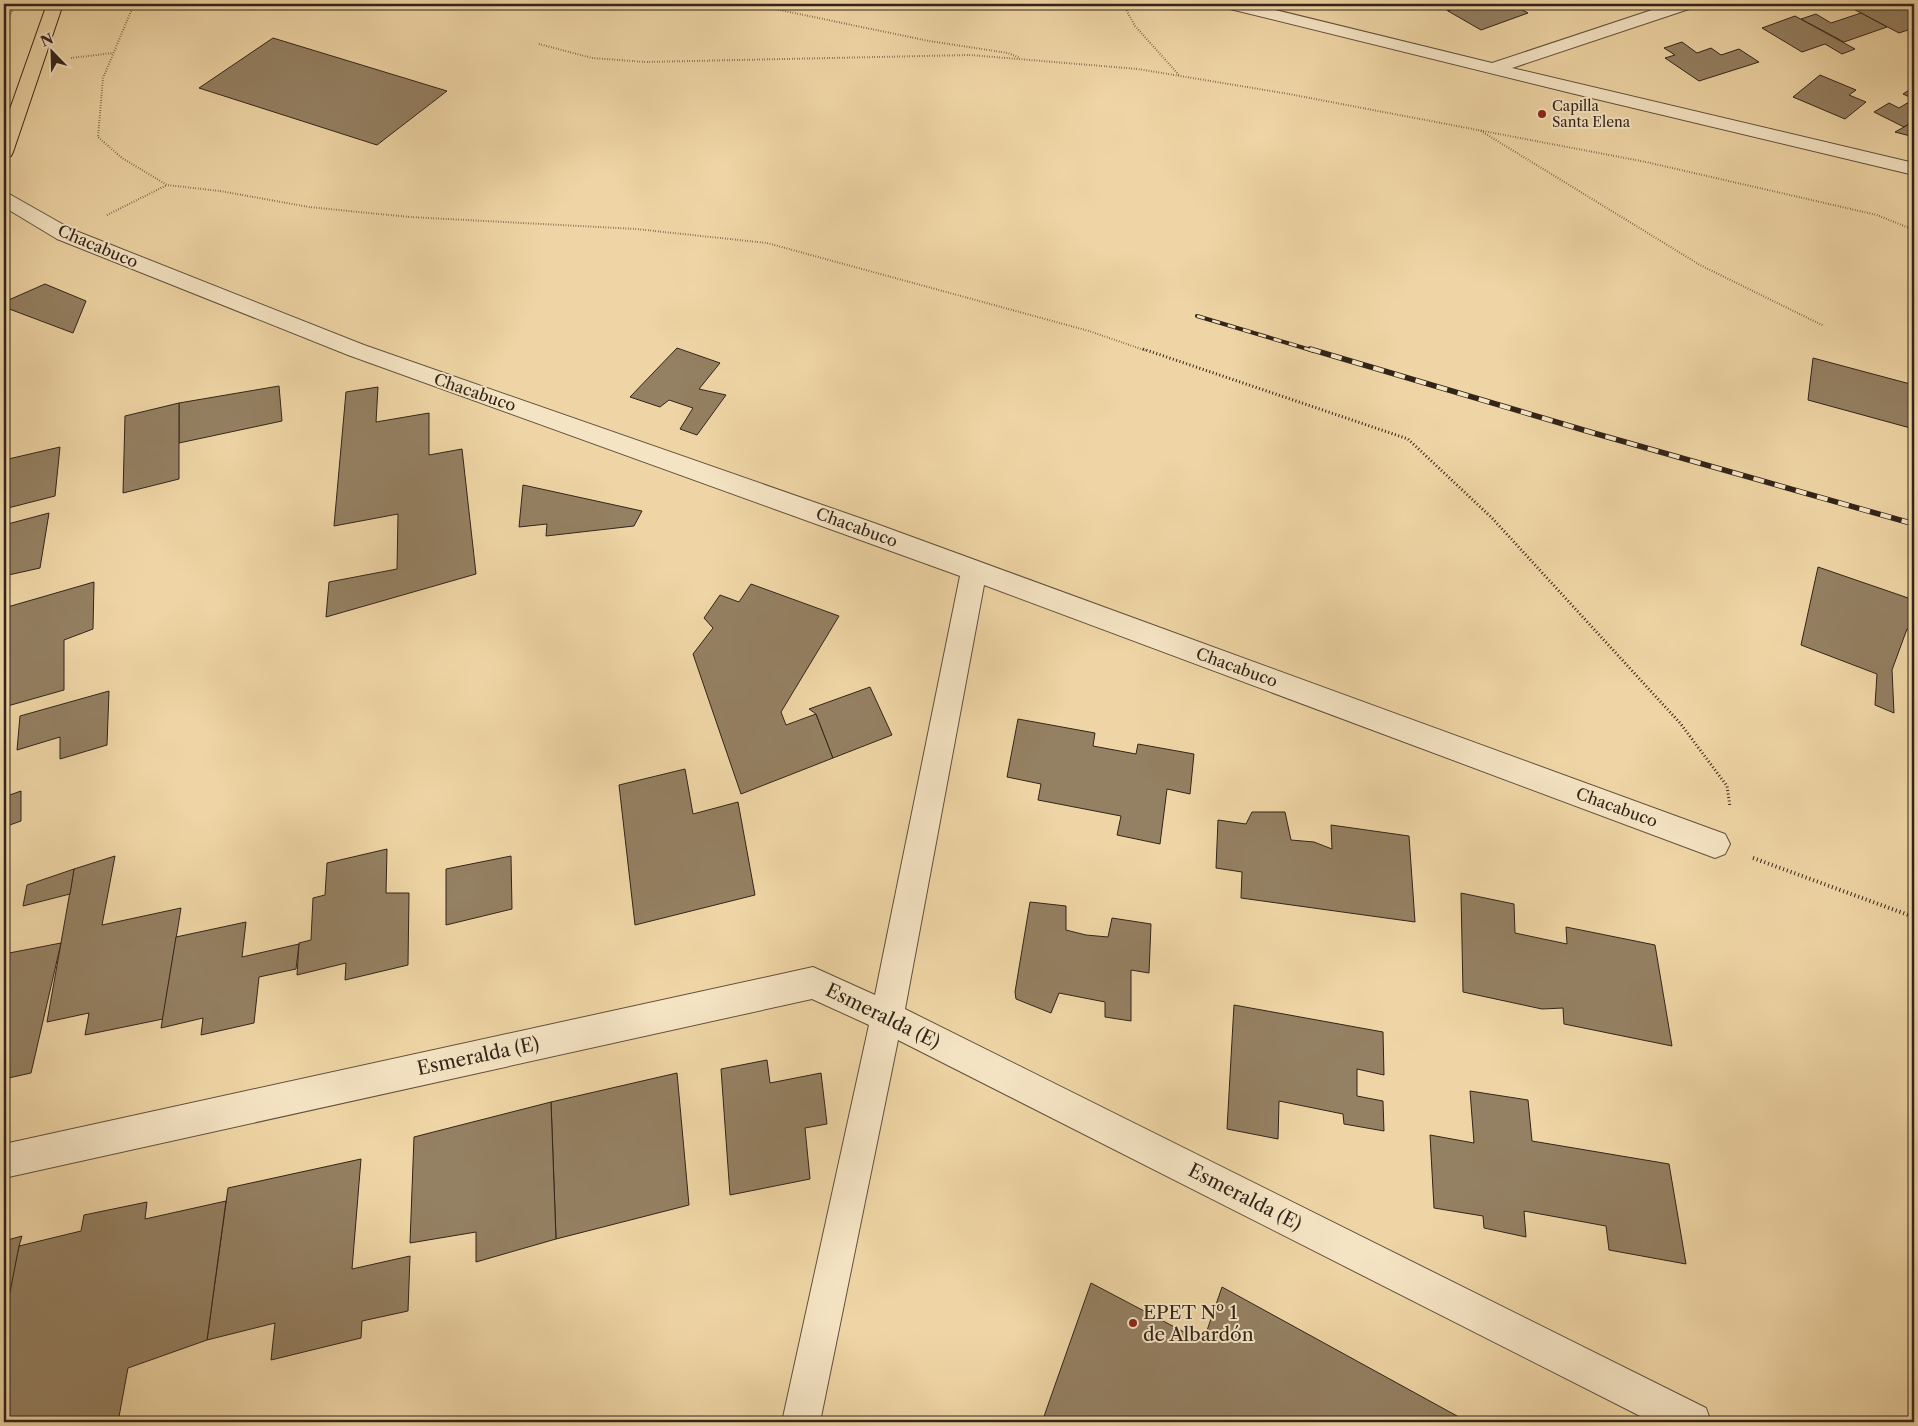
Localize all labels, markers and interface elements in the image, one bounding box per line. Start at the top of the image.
north arrow [28,28,78,78]
text: N [38,29,56,51]
place label: Capilla Santa Elena [1552,97,1631,131]
marker: Capilla Santa Elena [1536,108,1548,120]
street label: Chacabuco [55,220,141,272]
street label: Chacabuco [431,369,519,415]
street label: Chacabuco [813,503,901,551]
street label: Chacabuco [1193,643,1281,691]
street label: Chacabuco [1573,783,1661,831]
street label: Esmeralda (E) [822,978,944,1054]
street label: Esmeralda (E) [415,1032,541,1080]
street label: Esmeralda (E) [1184,1159,1306,1235]
place label: EPET Nº 1 de Albardón [1143,1301,1254,1346]
marker: EPET Nº 1 de Albardón [1127,1317,1139,1329]

